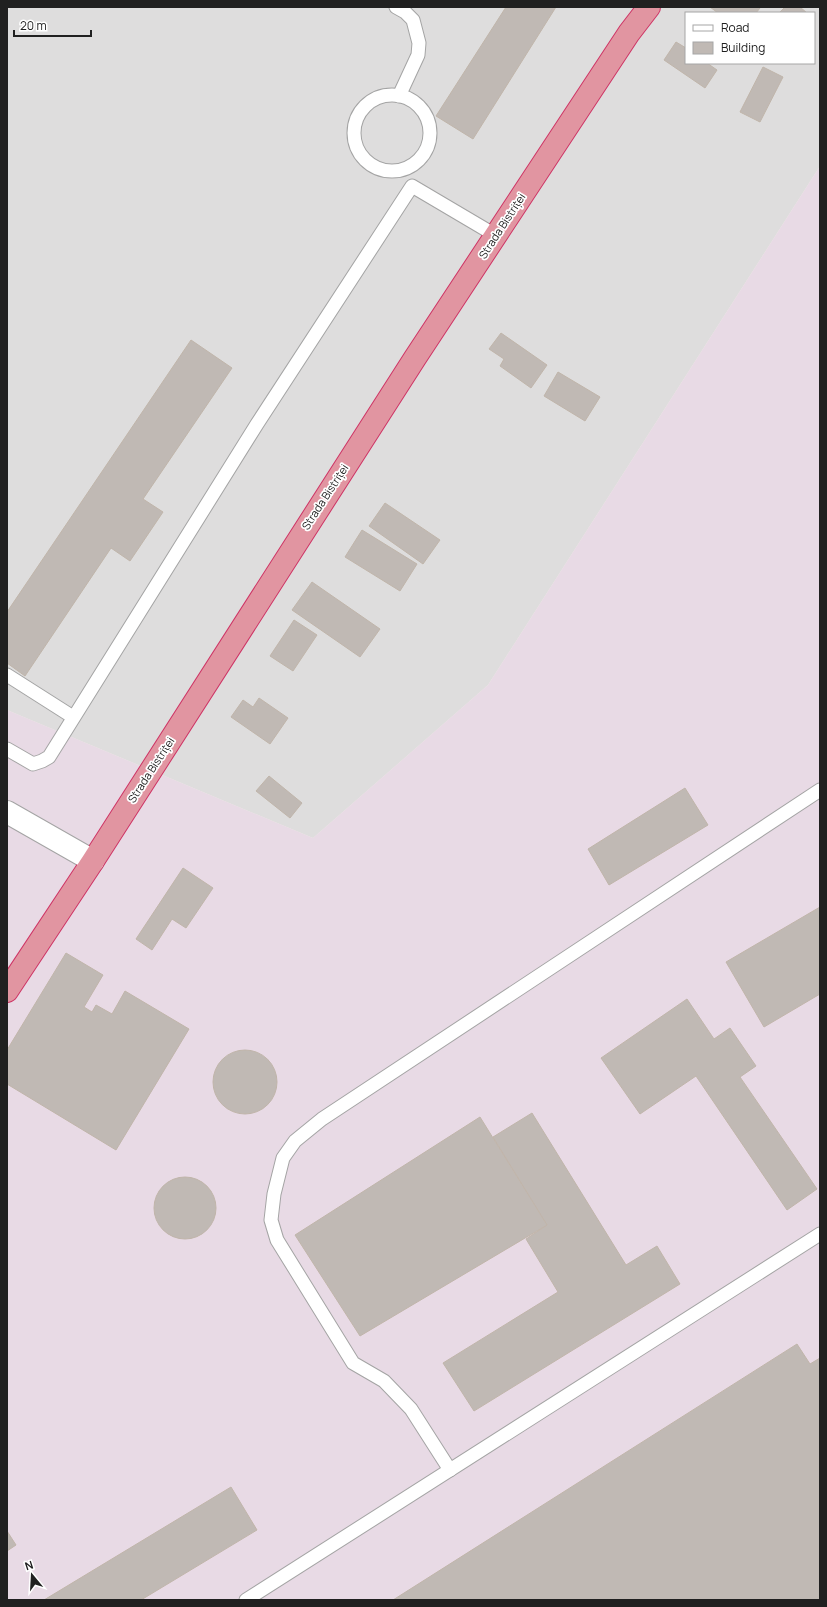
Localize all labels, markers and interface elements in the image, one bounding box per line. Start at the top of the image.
scale bar [14,12,91,38]
legend [685,12,815,64]
text: 20 m [20,17,47,34]
text: Road [721,19,749,36]
text: Building [721,39,765,56]
street label: Strada Bistriței [475,190,528,261]
street label: Strada Bistriței [298,461,351,532]
street label: Strada Bistriței [124,734,177,805]
north arrow [12,1555,52,1595]
text: N [23,1557,35,1573]

